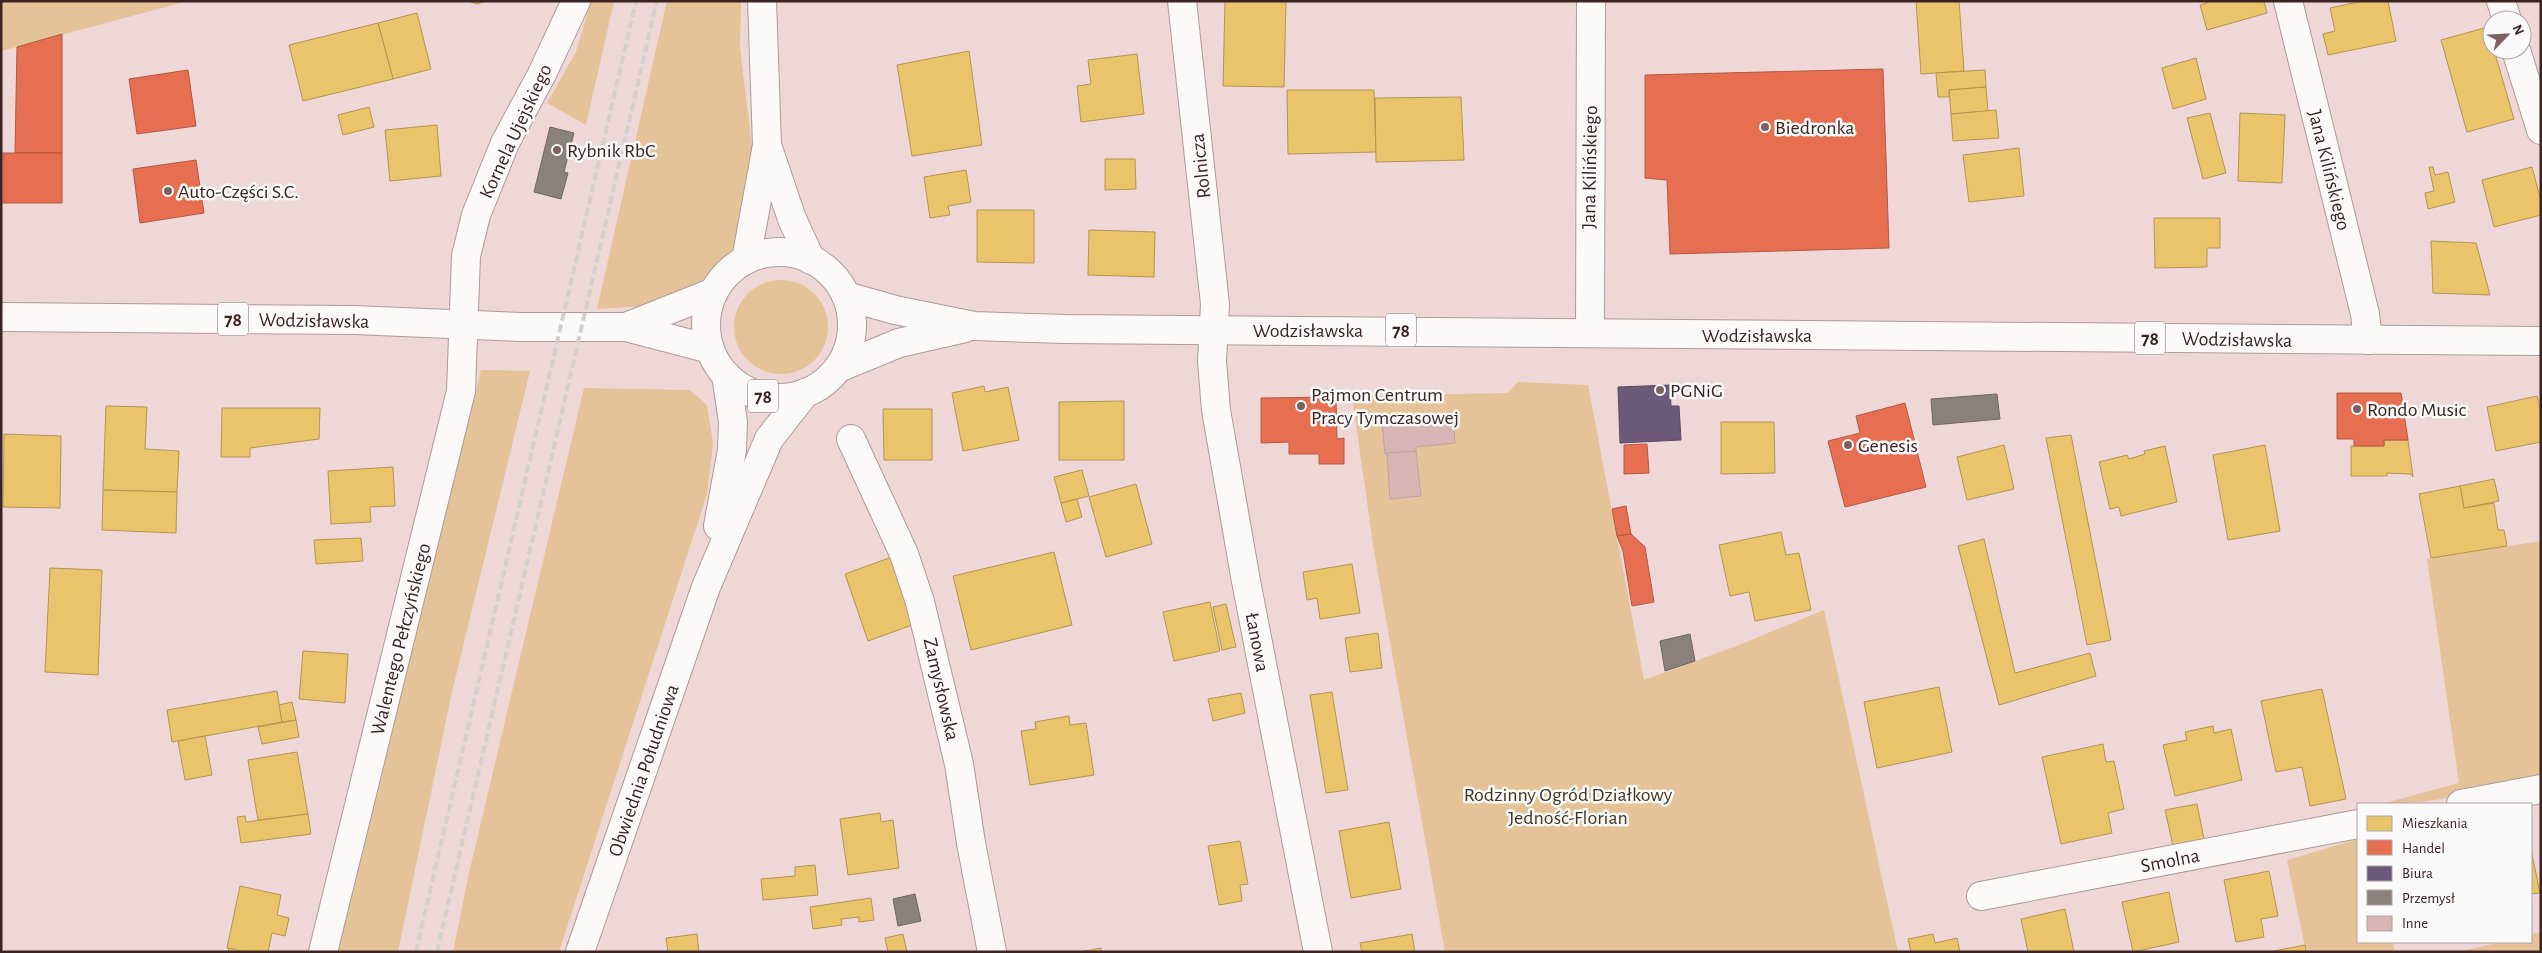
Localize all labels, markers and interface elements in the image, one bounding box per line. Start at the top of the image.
north arrow [2482,10,2532,60]
text: N [2509,23,2526,37]
street label: Kornela Ujejskiego [476,61,556,202]
street label: Jana Kilińskiego [1579,105,1601,229]
street label: Jana Kilińskiego [2304,108,2354,233]
place label: Biedronka [1775,118,1855,138]
marker: Biedronka [1759,121,1771,133]
street label: Rolnicza [1188,132,1214,200]
place label: Rybnik RbC [567,141,655,161]
marker: Rybnik RbC [551,144,563,156]
place label: Auto-Części S.C. [178,182,299,202]
marker: Auto-Części S.C. [162,185,174,197]
road number: 78 [218,302,248,336]
street label: Wodzisławska [258,310,369,332]
road number: 78 [1386,314,1416,346]
street label: Wodzisławska [1253,321,1363,341]
road number: 78 [2135,322,2165,354]
street label: Wodzisławska [1702,326,1812,346]
street label: Wodzisławska [2181,329,2292,351]
road number: 78 [748,380,778,412]
place label: PGNiG [1670,381,1723,401]
marker: PGNiG [1654,384,1666,396]
place label: Pajmon Centrum Pracy Tymczasowej [1311,385,1459,428]
marker: Pajmon Centrum Pracy Tymczasowej [1295,400,1307,412]
place label: Rondo Music [2367,400,2467,420]
marker: Rondo Music [2351,403,2363,415]
place label: Genesis [1858,436,1918,456]
marker: Genesis [1842,439,1854,451]
street label: Walentego Pełczyńskiego [367,541,435,737]
street label: Łanowa [1241,611,1273,673]
street label: Zamysłowska [920,636,963,743]
street label: Obwiednia Południowa [605,682,683,859]
park label: Rodzinny Ogród Działkowy Jedność-Florian [1464,785,1673,828]
legend [2357,803,2532,943]
text: Mieszkania [2402,816,2468,831]
text: Handel [2402,841,2445,856]
street label: Smolna [2139,845,2201,876]
text: Biura [2402,866,2433,881]
text: Przemysł [2402,891,2455,906]
text: Inne [2402,916,2428,931]

